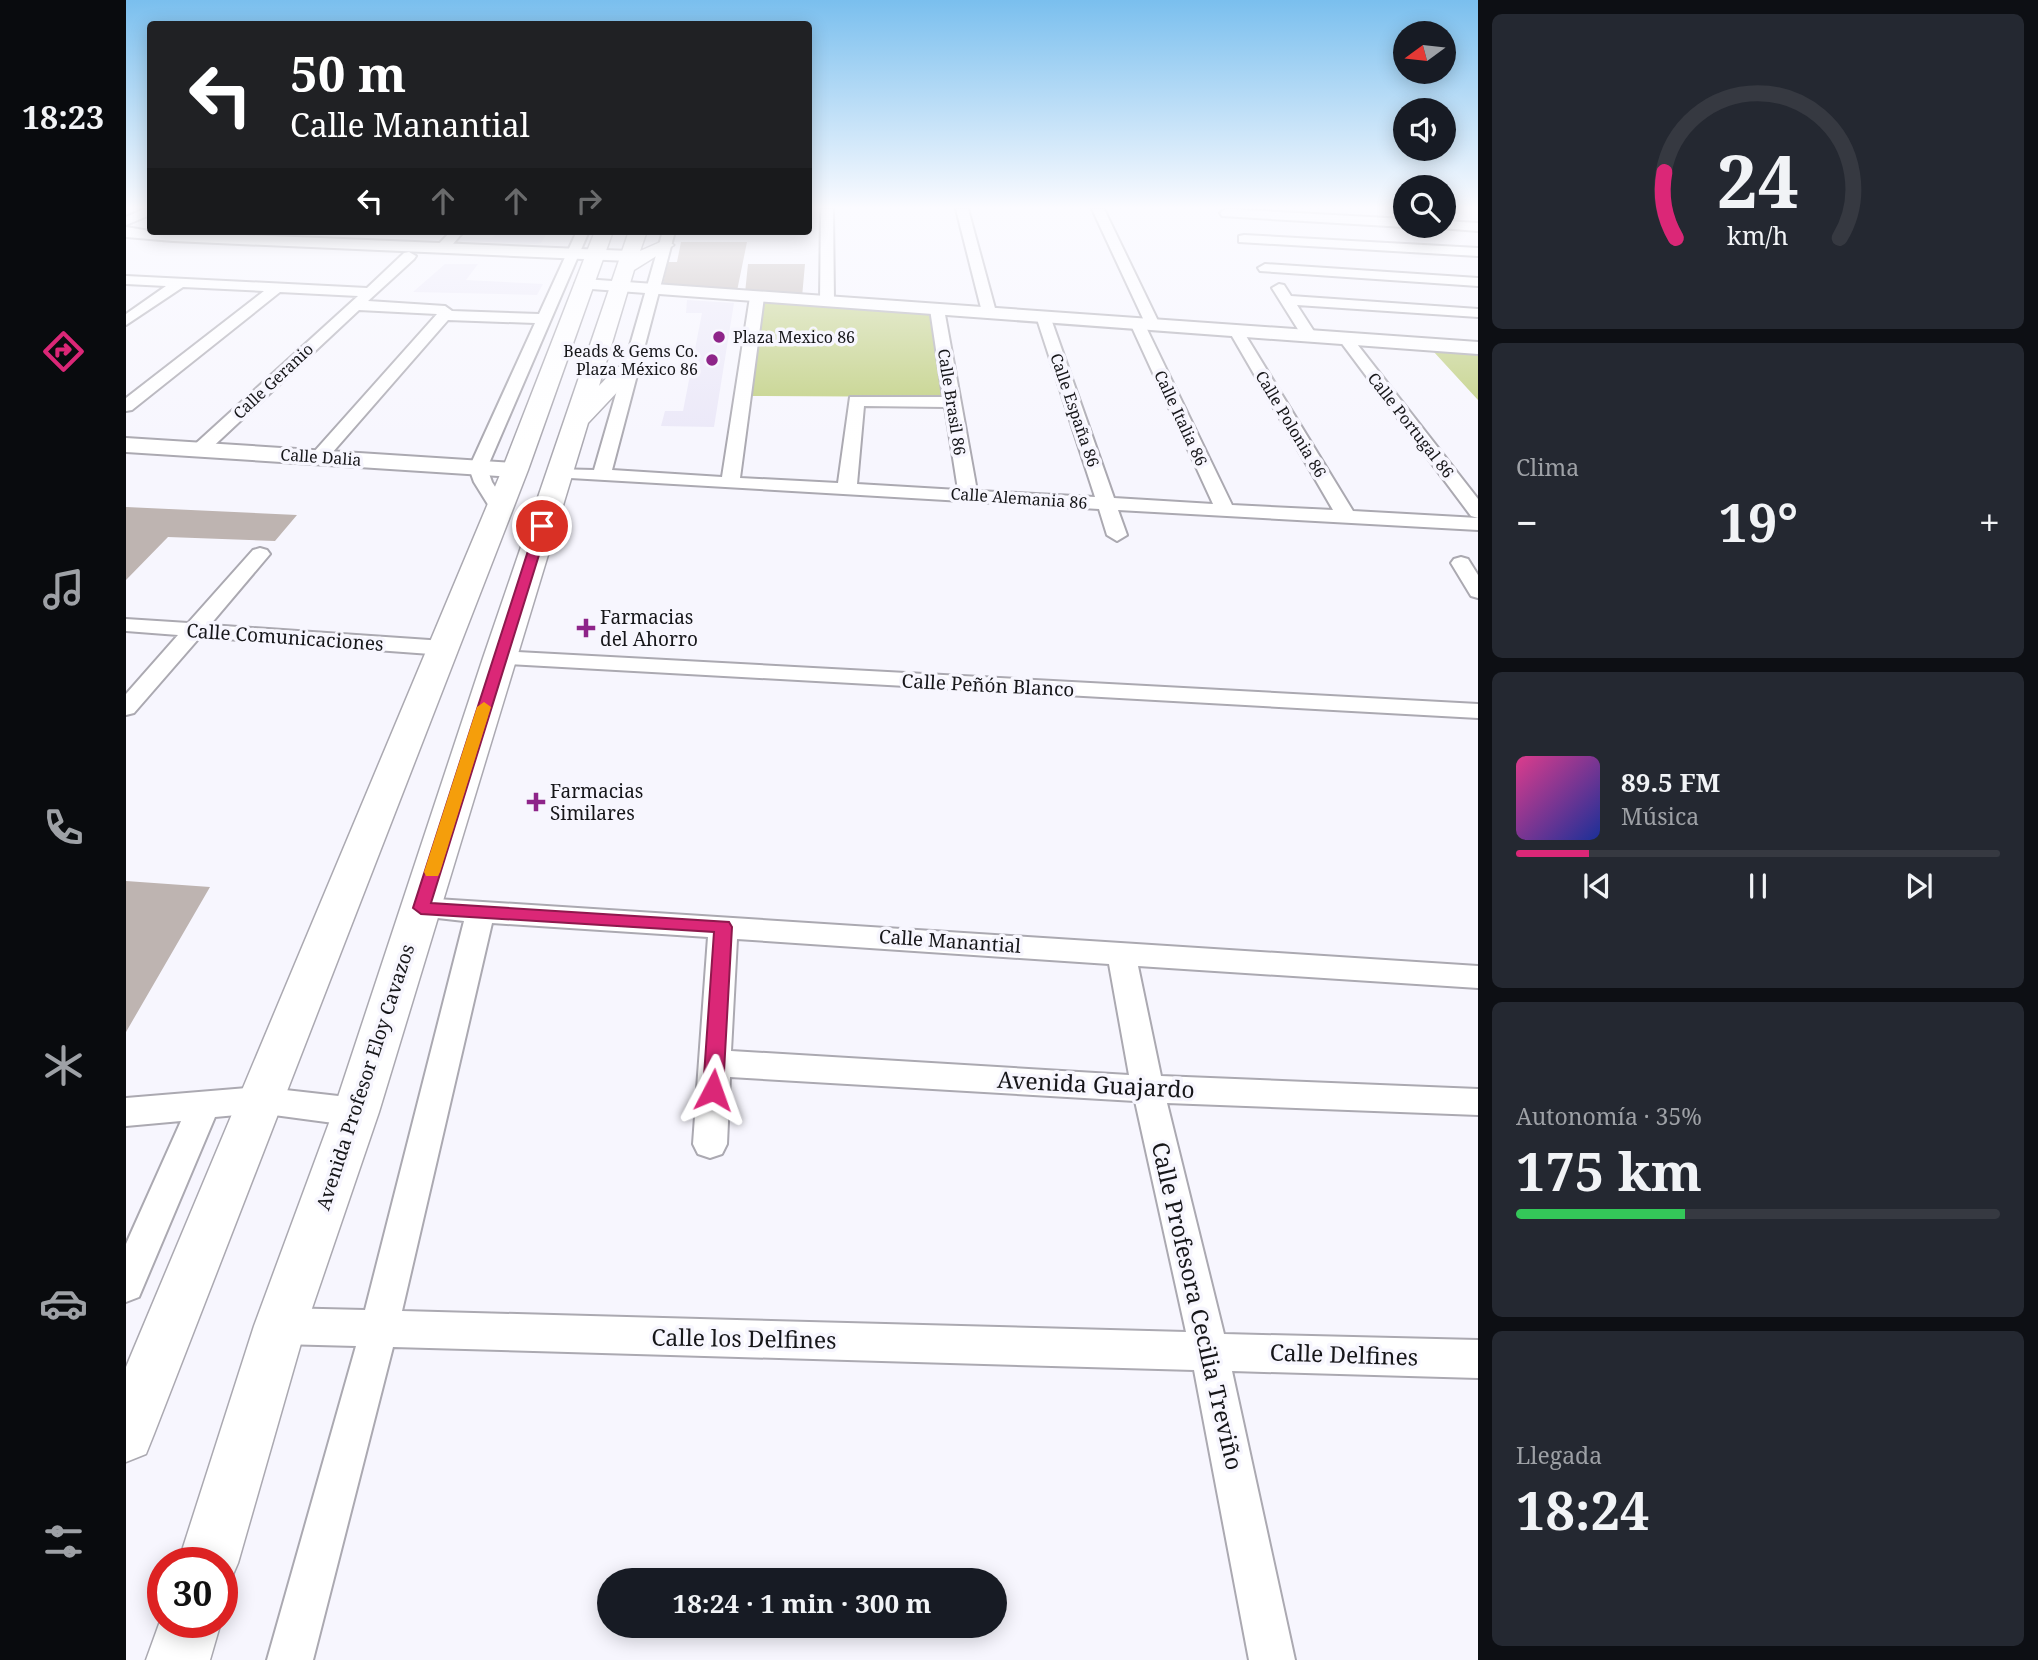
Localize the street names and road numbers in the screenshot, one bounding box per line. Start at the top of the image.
street label: Calle Geranio [228,338,318,424]
street label: Calle Brasil 86 [933,347,971,457]
street label: Calle España 86 [1045,350,1105,470]
street label: Calle Polonia 86 [1250,366,1332,482]
street label: Calle Italia 86 [1149,367,1213,469]
street label: Calle Portugal 86 [1363,368,1459,482]
street label: Calle Dalia [280,443,362,471]
street label: Calle Alemania 86 [950,482,1088,514]
street label: Calle Comunicaciones [185,617,385,657]
street label: Calle Peñón Blanco [901,667,1075,703]
street label: Calle Manantial [878,923,1022,959]
street label: Avenida Profesor Eloy Cavazos [310,941,420,1213]
street label: Avenida Guajardo [996,1063,1196,1105]
street label: Calle Profesora Cecilia Treviño [1145,1139,1251,1473]
street label: Calle los Delfines [651,1320,837,1356]
street label: Calle Delfines [1269,1335,1419,1373]

